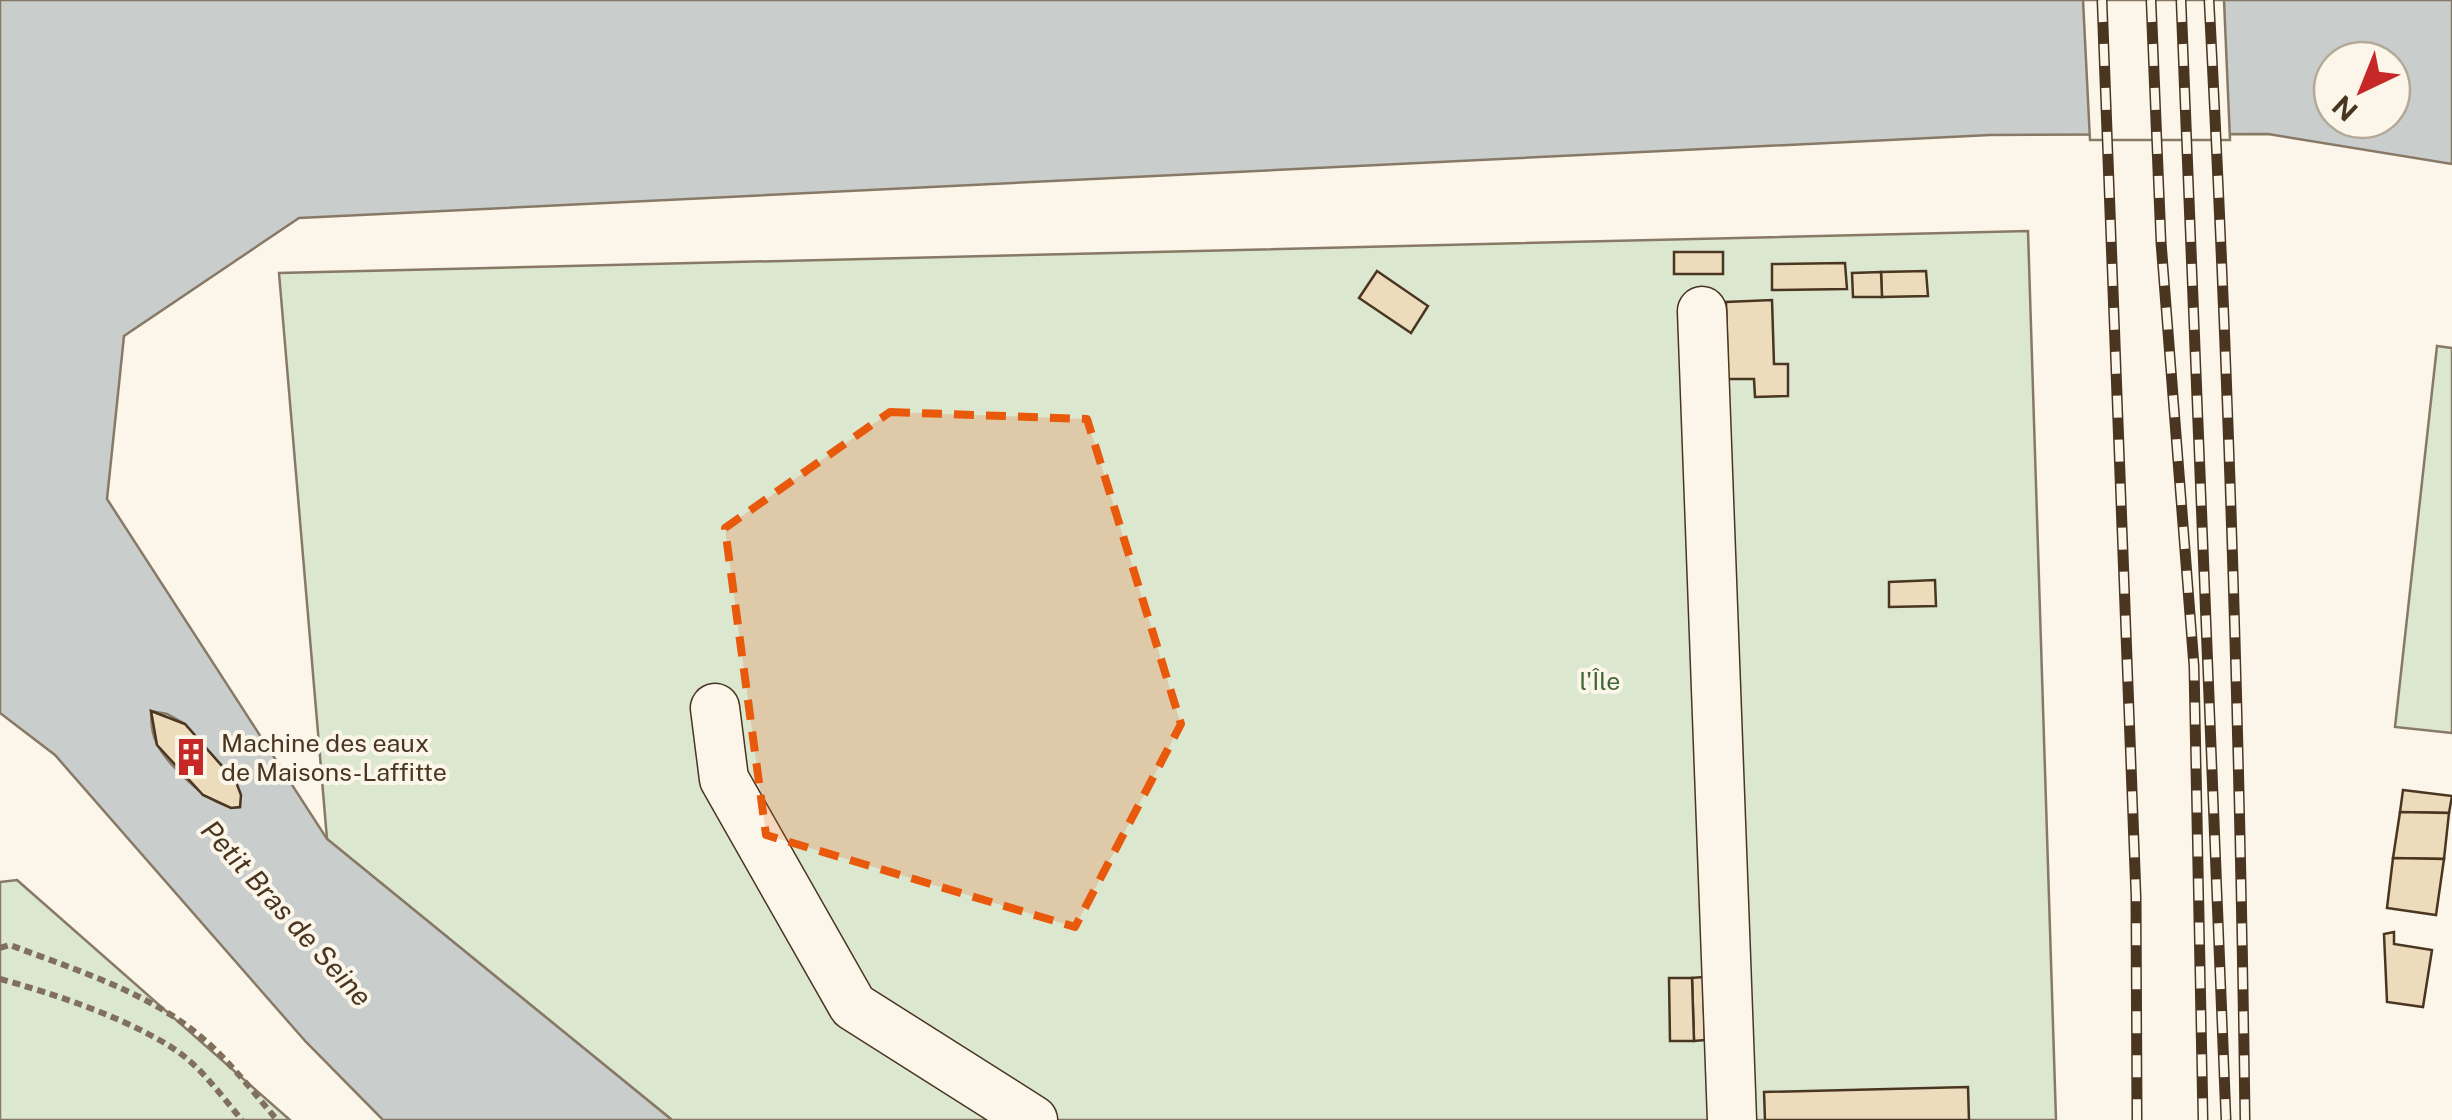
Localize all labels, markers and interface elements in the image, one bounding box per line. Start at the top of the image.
north arrow [2312,40,2412,140]
text: N [2325,89,2364,128]
park label: l'Île [1580,666,1620,696]
place label: Machine des eaux de Maisons-Laffitte [221,728,447,787]
building icon: Machine des eaux de Maisons-Laffitte [170,736,212,778]
water label: Petit Bras de Seine [195,813,379,1013]

